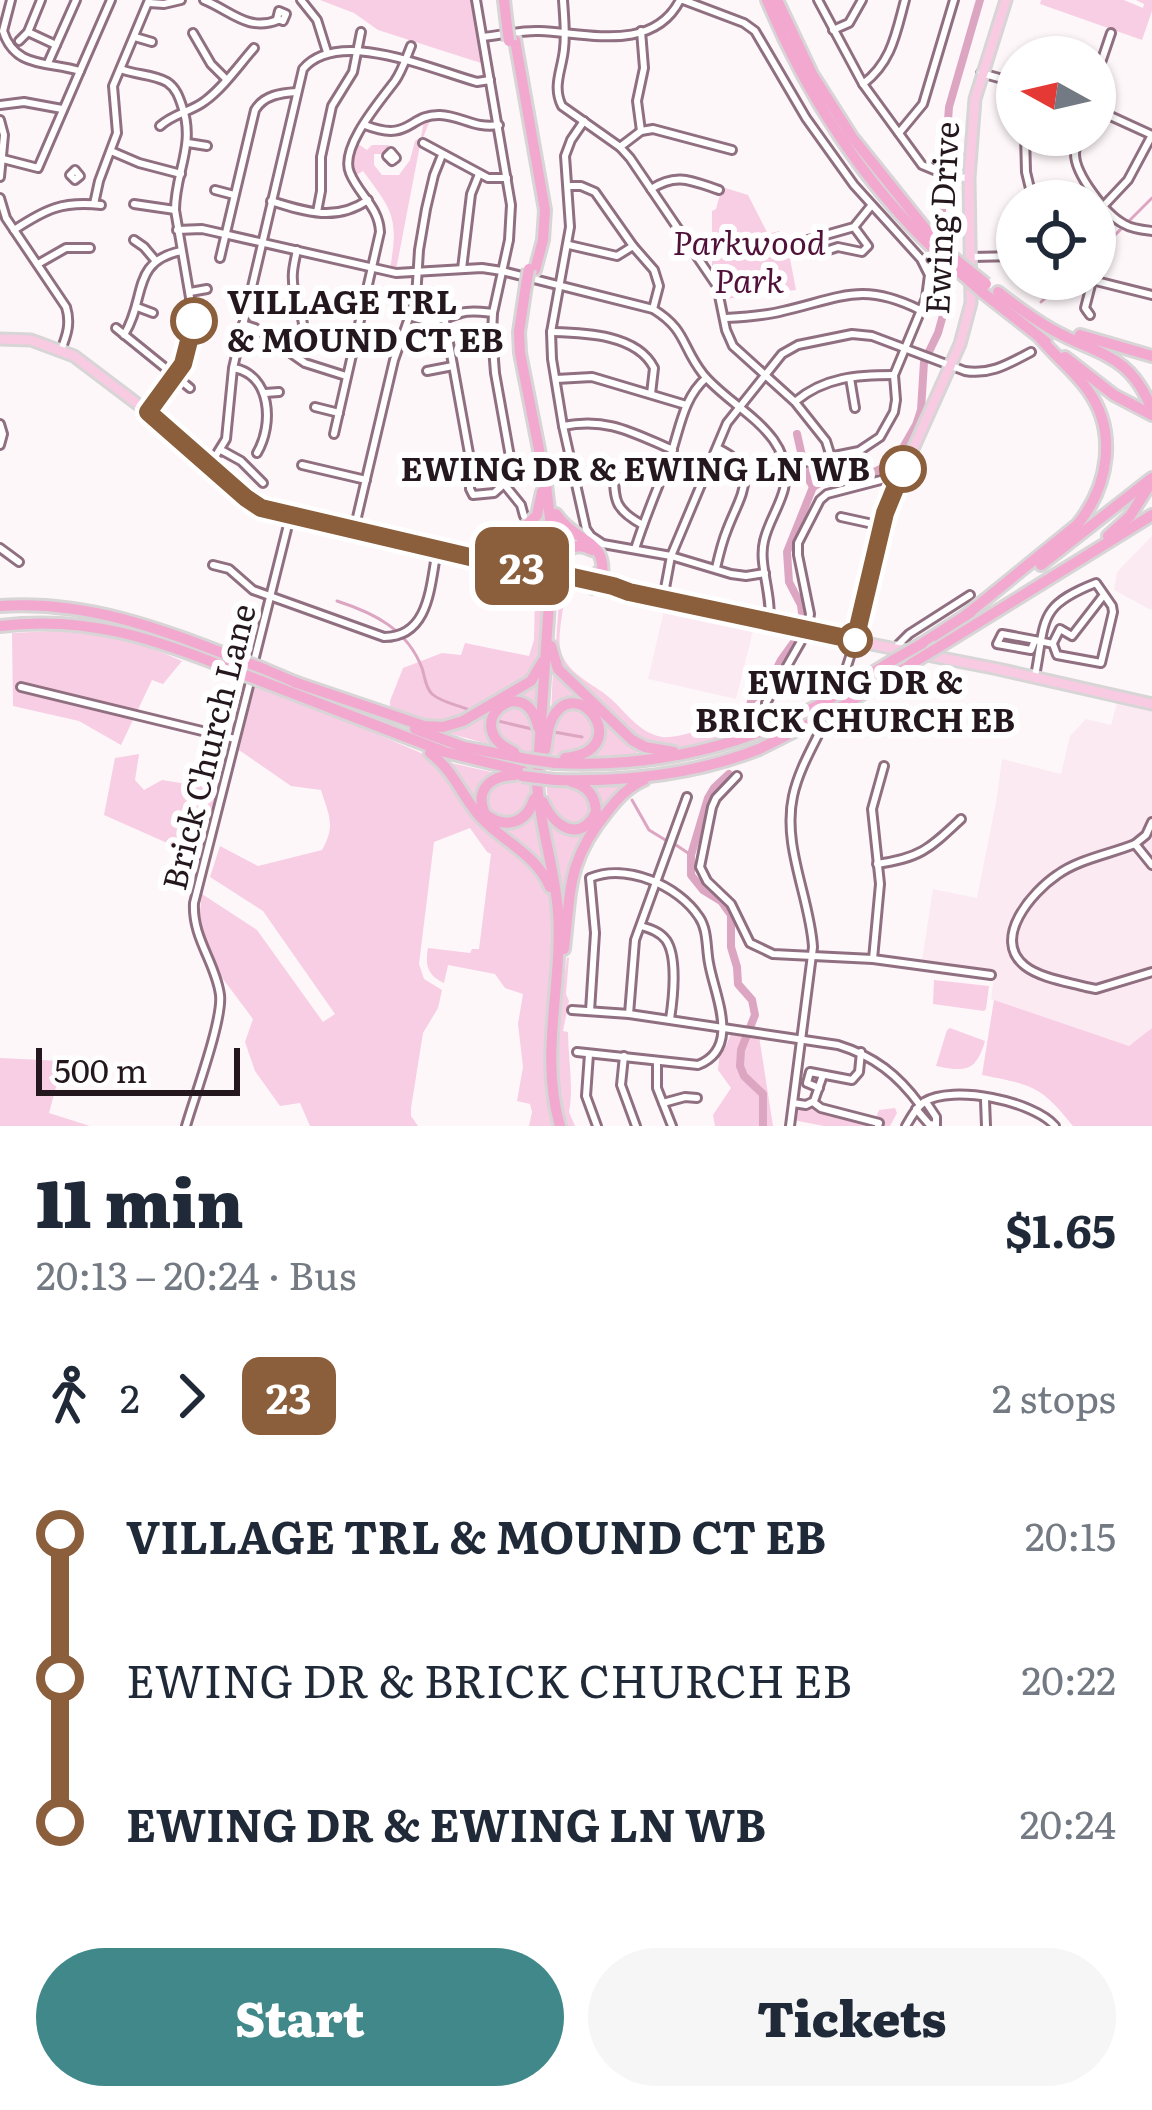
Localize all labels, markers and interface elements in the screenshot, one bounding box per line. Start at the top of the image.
north arrow [996,36,1116,156]
map controls [996,36,1116,300]
street label: Ewing Drive [910,120,969,316]
button: locate [996,180,1116,300]
park label: Parkwood Park [672,216,826,303]
place label: VILLAGE TRL & MOUND CT EB [227,275,504,362]
marker: VILLAGE TRL & MOUND CT EB [172,299,216,343]
place label: EWING DR & EWING LN WB [401,442,870,491]
marker: EWING DR & EWING LN WB [881,447,925,491]
line badge: 23 [468,527,576,605]
text: 23 [499,535,545,597]
street label: Brick Church Lane [147,598,266,895]
marker: EWING DR & BRICK CHURCH EB [839,624,871,656]
place label: EWING DR & BRICK CHURCH EB [695,655,1015,742]
scale bar [36,1042,240,1095]
text: 500 m [54,1044,148,1093]
text: 11 min [36,1150,244,1248]
text: $1.65 [1005,1195,1116,1262]
text: 20:13 – 20:24 · Bus [36,1244,356,1302]
icon: walk [36,1363,102,1429]
icon: forward [158,1363,224,1429]
text: 23 [266,1365,312,1427]
text: 2 [120,1367,140,1425]
text: 2 stops [992,1367,1116,1425]
text: VILLAGE TRL & MOUND CT EB [126,1501,826,1568]
text: 20:15 [1025,1505,1116,1563]
text: EWING DR & BRICK CHURCH EB [126,1645,852,1712]
text: 20:22 [1022,1649,1116,1707]
text: EWING DR & EWING LN WB [126,1789,766,1856]
text: 20:24 [1020,1793,1116,1851]
button: Start [36,1948,564,2086]
button: Tickets [588,1948,1116,2086]

